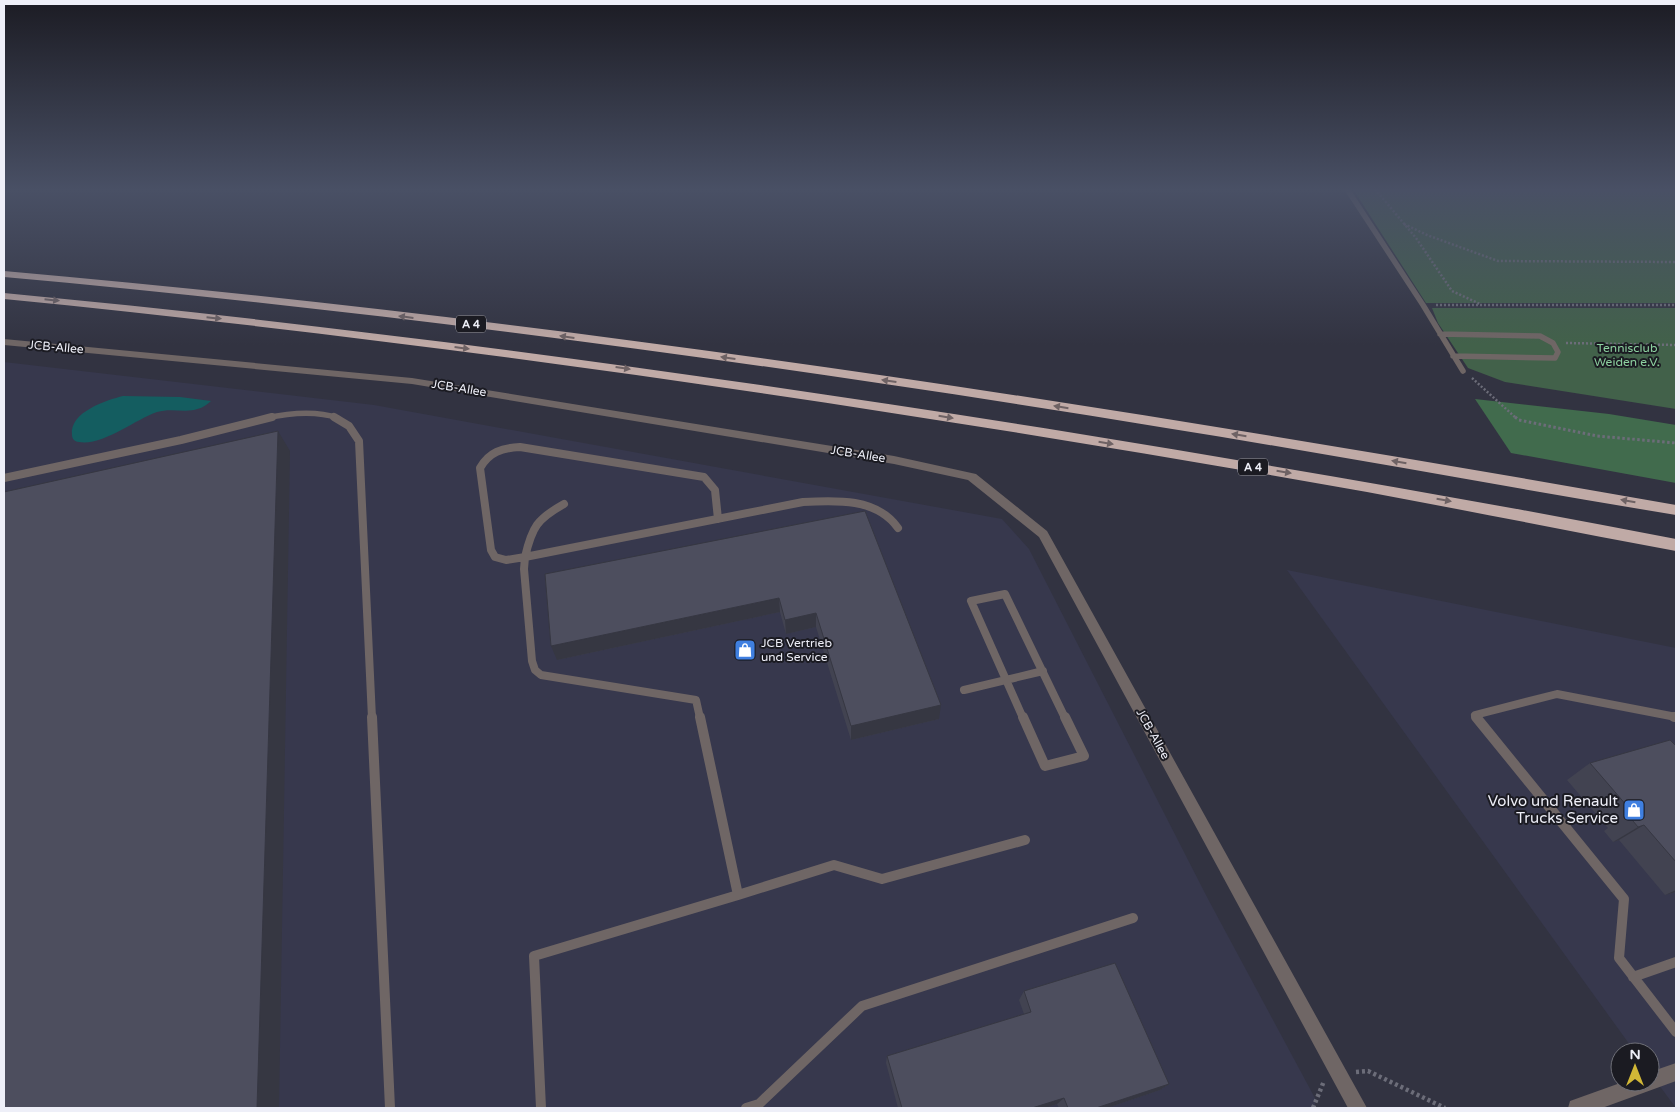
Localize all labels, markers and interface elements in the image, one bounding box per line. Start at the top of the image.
one-way arrow [45,296,61,304]
one-way arrow [397,313,413,321]
one-way arrow [206,314,222,322]
road number: A 4 [456,316,486,332]
one-way arrow [559,333,575,341]
street label: JCB-Allee [28,338,84,356]
park label: Tennisclub Weiden e.V. [1594,341,1660,369]
one-way arrow [454,344,470,352]
one-way arrow [720,354,736,362]
one-way arrow [616,365,632,373]
street label: JCB-Allee [431,377,488,399]
one-way arrow [881,377,897,385]
one-way arrow [1053,403,1069,411]
one-way arrow [938,413,954,421]
one-way arrow [1230,431,1246,439]
one-way arrow [1099,440,1115,448]
street label: JCB-Allee [830,443,887,465]
one-way arrow [1391,457,1407,465]
road number: A 4 [1238,458,1268,476]
one-way arrow [1276,469,1292,477]
one-way arrow [1436,497,1452,505]
one-way arrow [1620,497,1636,505]
place label: JCB Vertrieb und Service [761,636,832,664]
shop icon: JCB Vertrieb und Service [733,638,757,662]
street label: JCB-Allee [1133,706,1173,762]
place label: Volvo und Renault Trucks Service [1488,792,1618,827]
shop icon: Volvo und Renault Trucks Service [1622,798,1646,822]
north arrow [1610,1042,1660,1092]
text: N [1629,1046,1641,1063]

